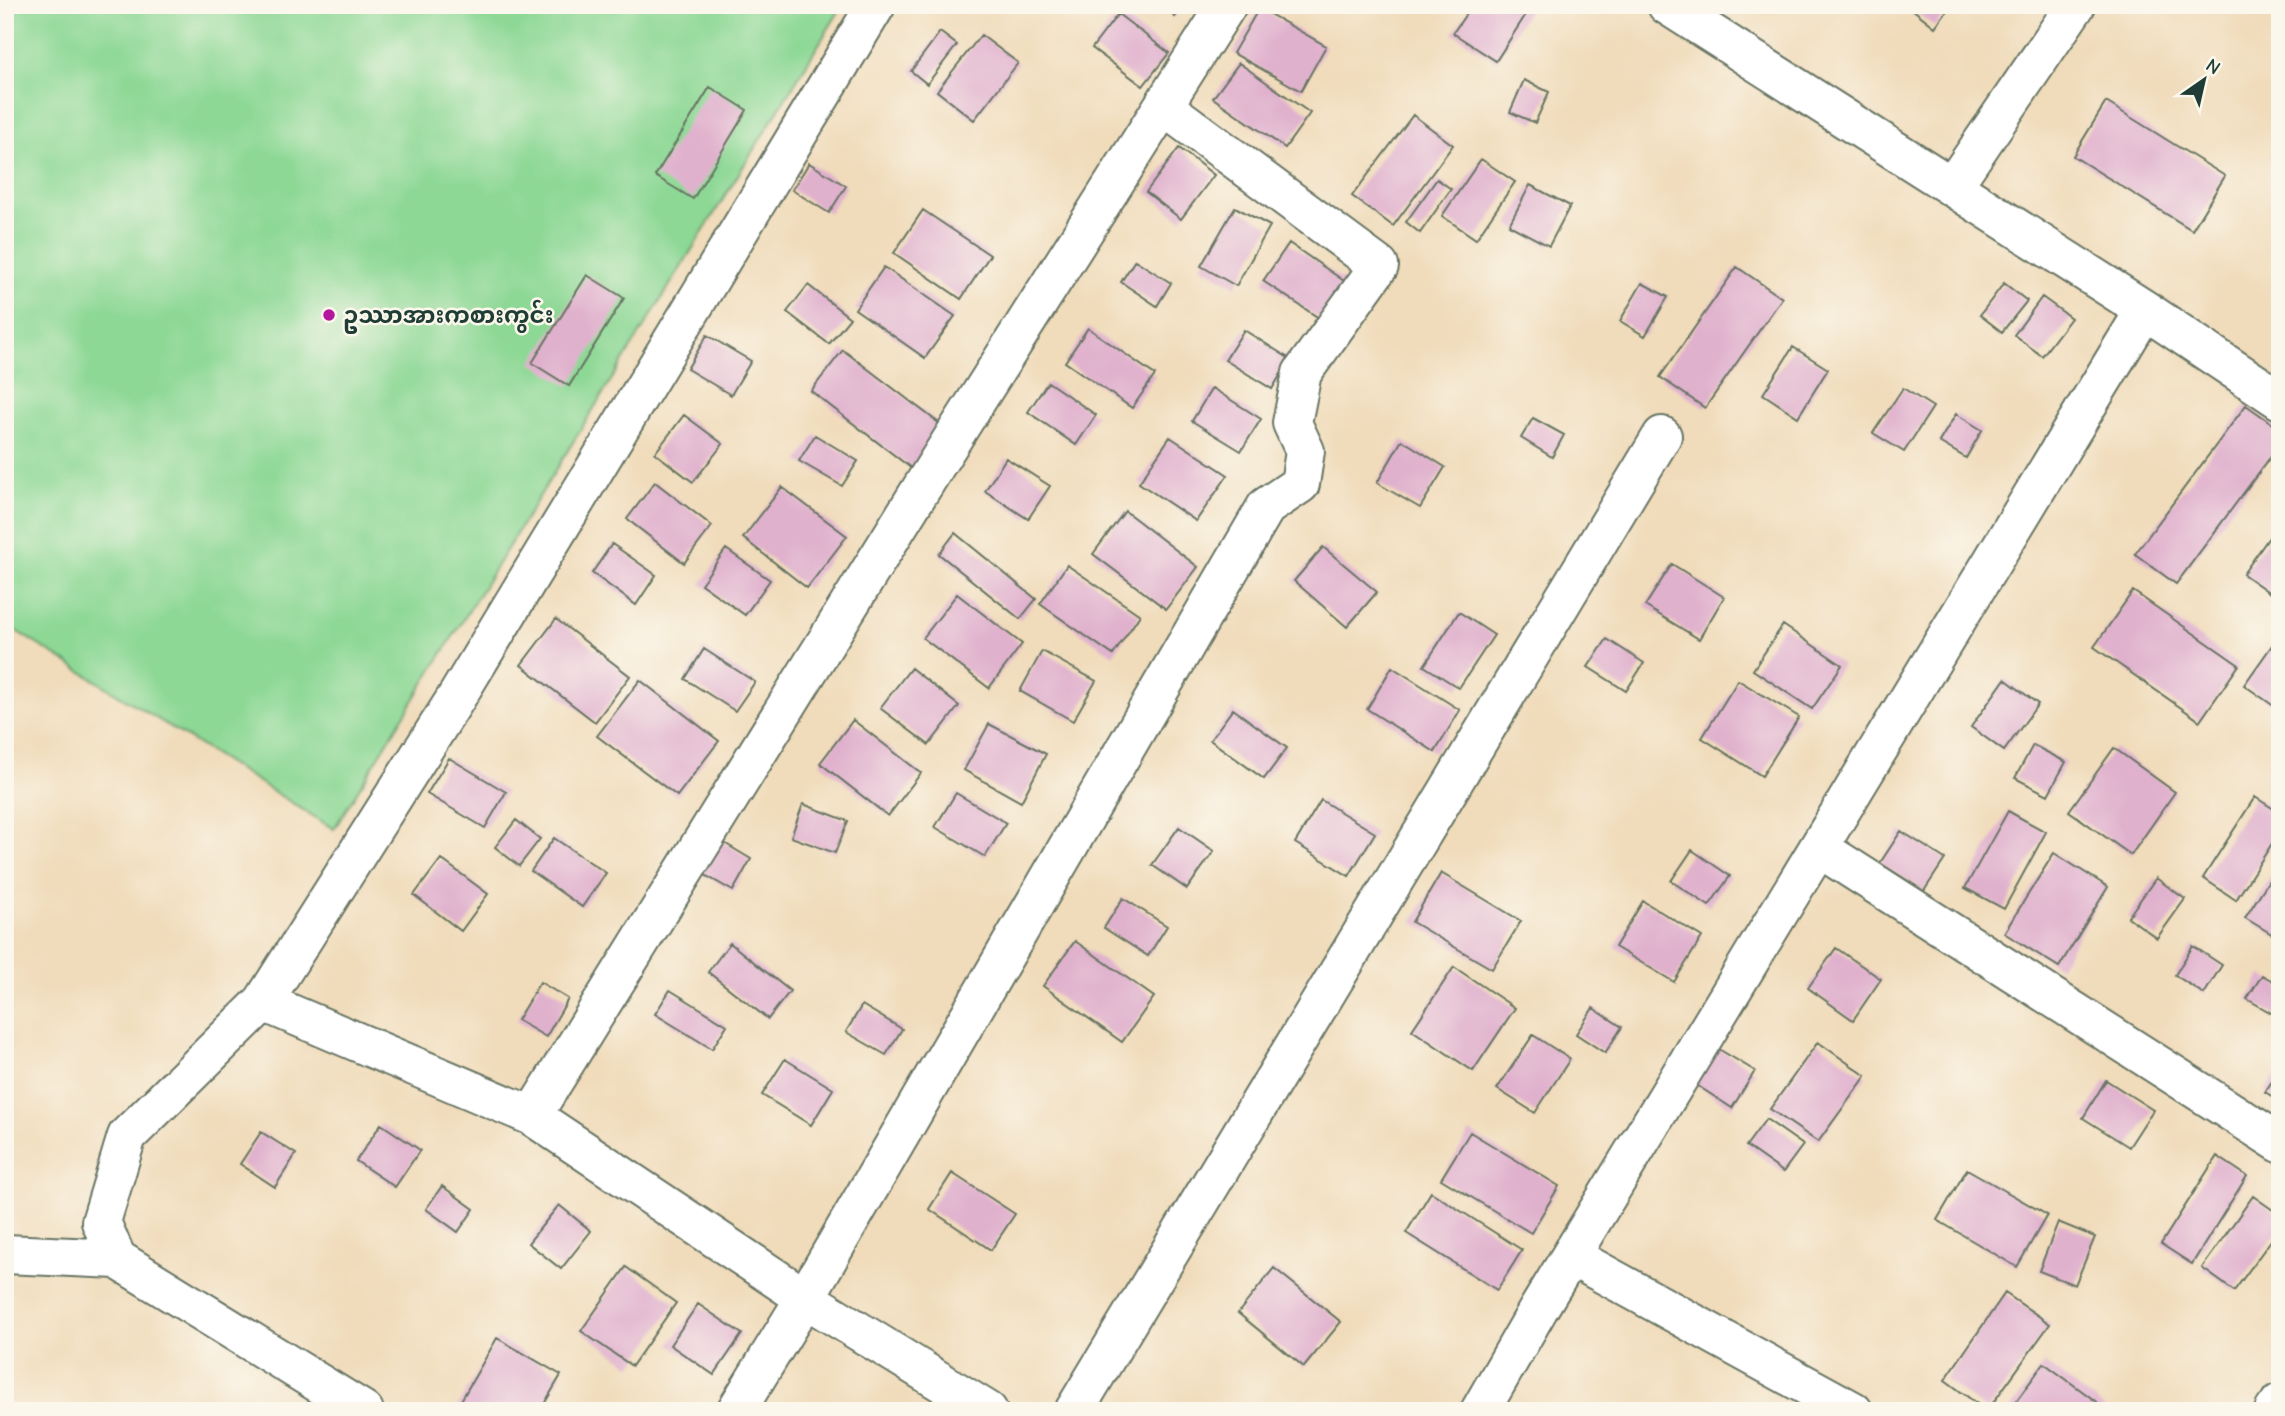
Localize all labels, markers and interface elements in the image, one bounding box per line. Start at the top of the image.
north arrow [2170,46,2240,116]
text: N [2202,54,2224,79]
place label: ဥဿာ‌အားကစားကွင်း [343,299,554,334]
marker: ဥဿာ‌အားကစားကွင်း [321,307,337,323]

